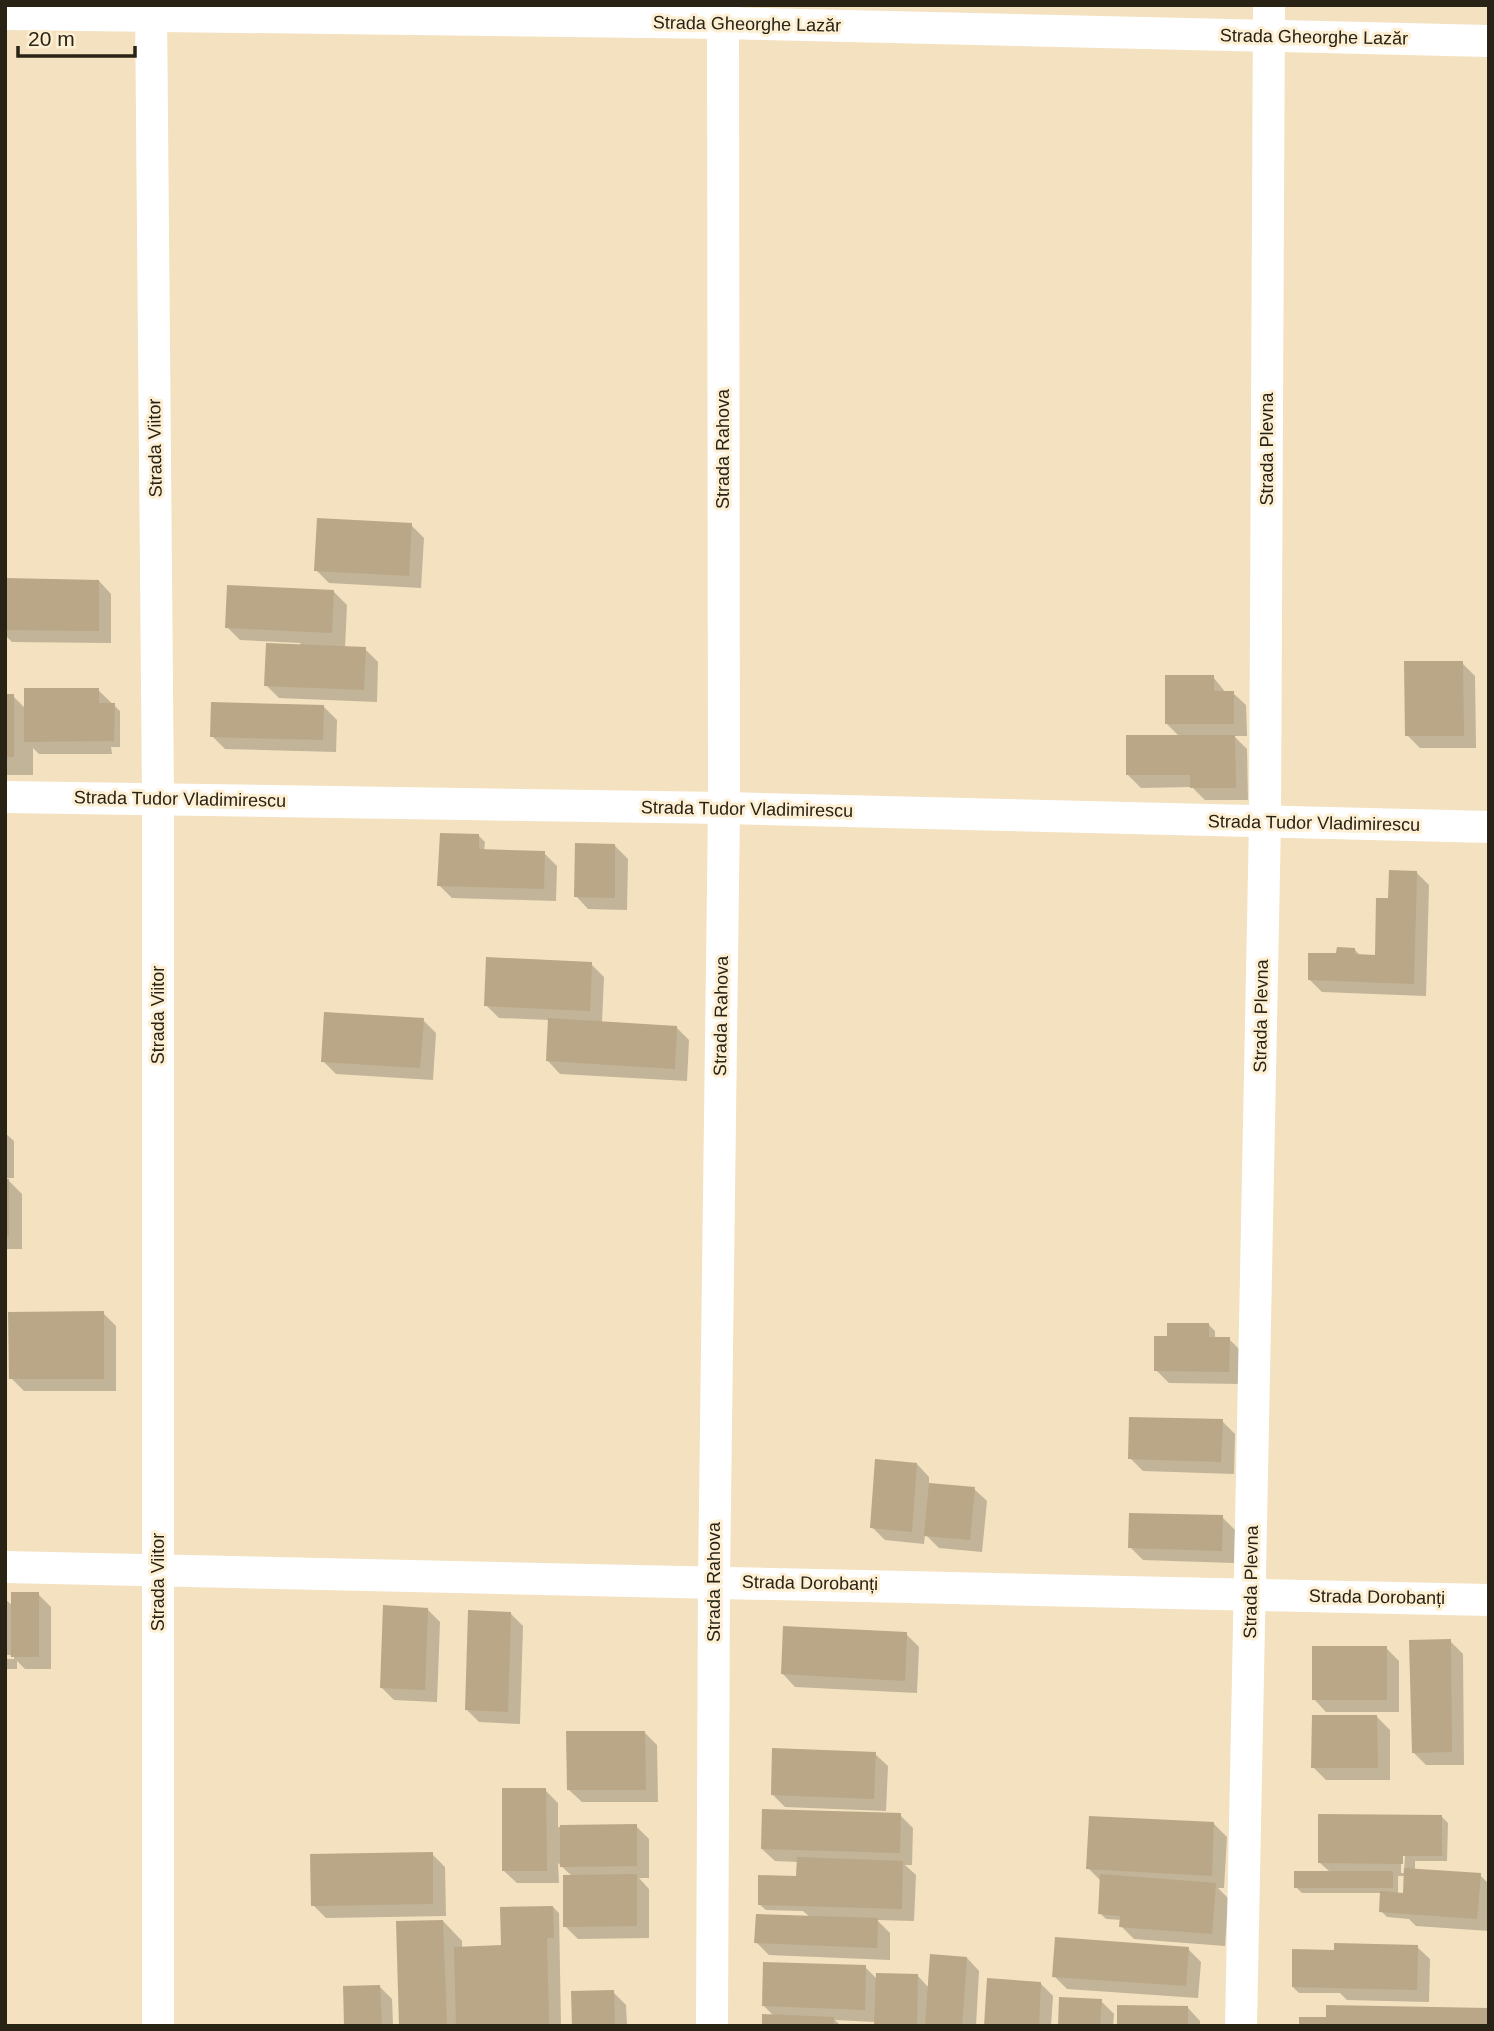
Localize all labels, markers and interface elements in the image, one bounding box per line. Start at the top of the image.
street label: Strada Gheorghe Lazăr [653,12,841,36]
scale bar [18,14,135,58]
street label: Strada Gheorghe Lazăr [1220,25,1408,49]
text: 20 m [28,27,75,50]
street label: Strada Rahova [713,388,733,509]
street label: Strada Plevna [1257,391,1277,506]
street label: Strada Viitor [144,398,166,498]
street label: Strada Tudor Vladimirescu [74,787,286,811]
street label: Strada Tudor Vladimirescu [641,797,853,821]
street label: Strada Tudor Vladimirescu [1208,811,1420,835]
street label: Strada Rahova [710,955,732,1076]
street label: Strada Plevna [1250,958,1272,1073]
street label: Strada Viitor [148,966,168,1064]
street label: Strada Rahova [704,1521,724,1642]
street label: Strada Plevna [1240,1524,1262,1639]
street label: Strada Viitor [148,1533,168,1631]
street label: Strada Dorobanți [742,1572,878,1594]
street label: Strada Dorobanți [1309,1586,1445,1608]

